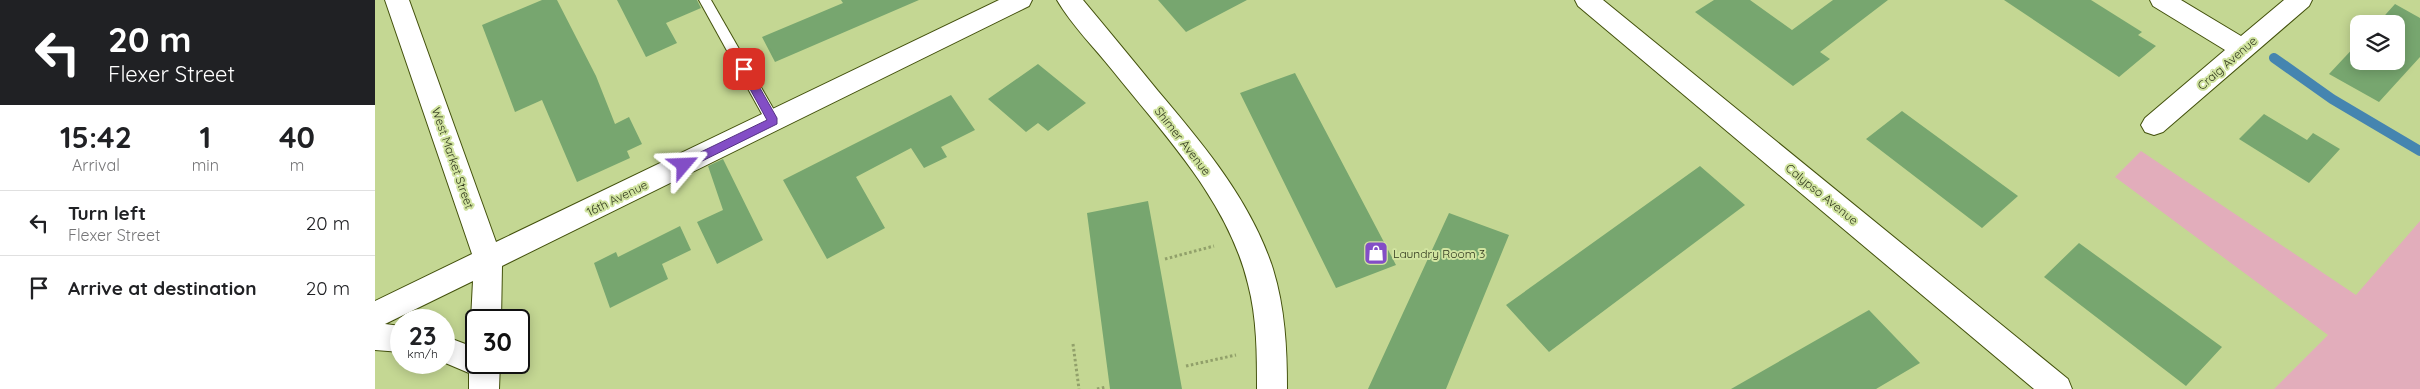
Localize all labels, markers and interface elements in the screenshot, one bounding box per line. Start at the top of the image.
map controls [2350,15,2405,70]
button: layers [2350,15,2405,70]
text: 20 m [108,17,191,61]
icon: left [25,20,90,85]
street label: Craig Avenue [2194,33,2260,93]
pin [723,48,765,90]
icon: arrive [730,55,758,83]
text: Flexer Street [108,60,235,88]
street label: Shimer Avenue [1152,104,1215,178]
street label: West Market Street [429,105,477,211]
text: 15:42 [60,118,132,156]
text: 1 [200,118,211,156]
text: 40 [279,118,315,156]
position arrow [657,138,709,190]
text: Arrival [72,155,120,175]
text: min [192,155,219,175]
text: m [290,155,304,175]
street label: Calypso Avenue [1783,160,1861,228]
street label: 16th Avenue [584,177,650,219]
text: Turn left [68,201,146,225]
icon: left [25,209,53,237]
text: 20 m [306,211,350,235]
text: Flexer Street [68,225,160,245]
shop icon: Laundry Room 3 [1363,240,1389,266]
place label: Laundry Room 3 [1393,246,1485,261]
icon: arrive [25,274,53,302]
text: Arrive at destination [68,276,257,300]
text: 20 m [306,276,350,300]
speed limit sign: 30 [465,309,530,374]
text: 23 [409,320,436,351]
text: km/h [407,346,438,361]

